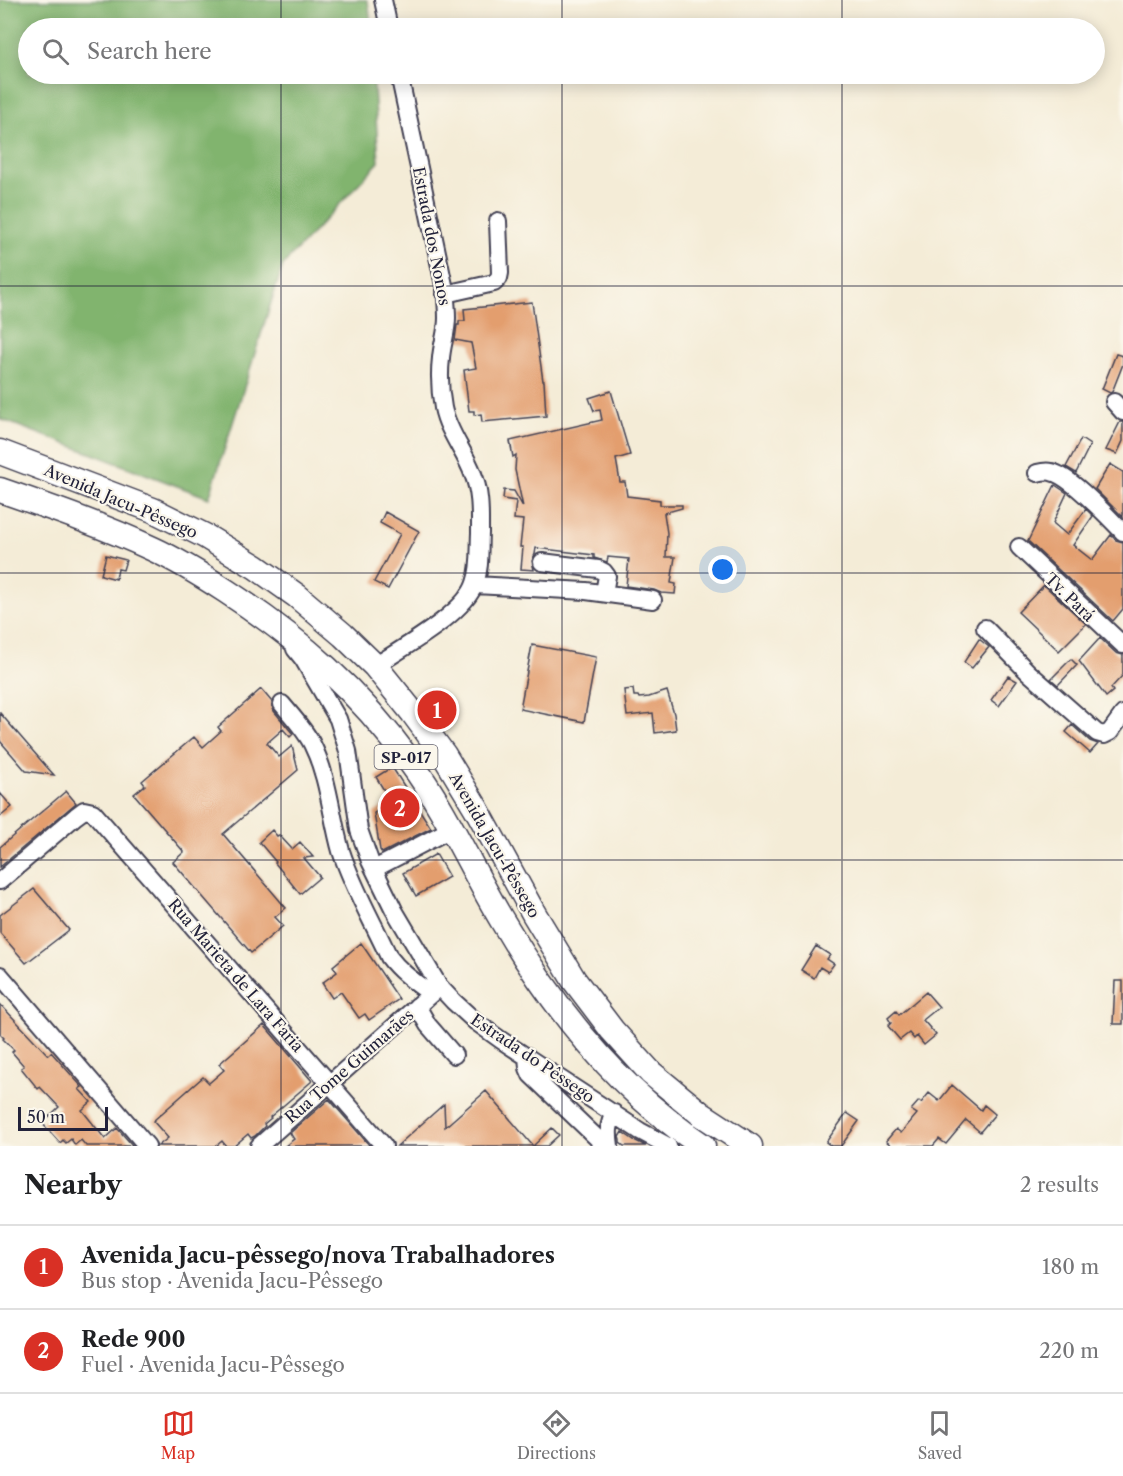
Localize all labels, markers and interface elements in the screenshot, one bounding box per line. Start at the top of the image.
search box [18,18,1105,84]
icon: search [39,35,72,68]
text: Search here [87,38,212,65]
street label: Estrada dos Nonos [409,165,455,307]
street label: Avenida Jacu-Pêssego [40,459,201,542]
your location [708,555,737,584]
street label: Tv. Pará [1041,568,1099,626]
pin: 1 [418,688,456,732]
road number: SP-017 [374,745,438,769]
street label: Avenida Jacu-Pêssego [445,768,545,921]
pin: 2 [380,786,420,830]
street label: Rua Marieta de Lara Faria [164,894,308,1056]
street label: Rua Tome Guimarães [281,1005,417,1127]
street label: Estrada do Pêssego [467,1009,599,1107]
scale bar [18,1104,108,1132]
text: 50 m [27,1107,65,1127]
text: Nearby [24,1169,122,1201]
text: 2 results [1020,1173,1099,1197]
text: Avenida Jacu-pêssego/nova Trabalhadores [81,1242,555,1269]
text: 1 [39,1255,48,1279]
text: 180 m [1042,1255,1099,1279]
text: Bus stop · Avenida Jacu-Pêssego [81,1269,383,1293]
text: Rede 900 [81,1326,185,1353]
text: 2 [38,1339,49,1363]
text: 220 m [1039,1339,1099,1363]
text: Fuel · Avenida Jacu-Pêssego [81,1353,345,1377]
tab: Map [161,1407,195,1463]
tab: Directions [517,1407,596,1463]
tab: Saved [918,1407,962,1463]

